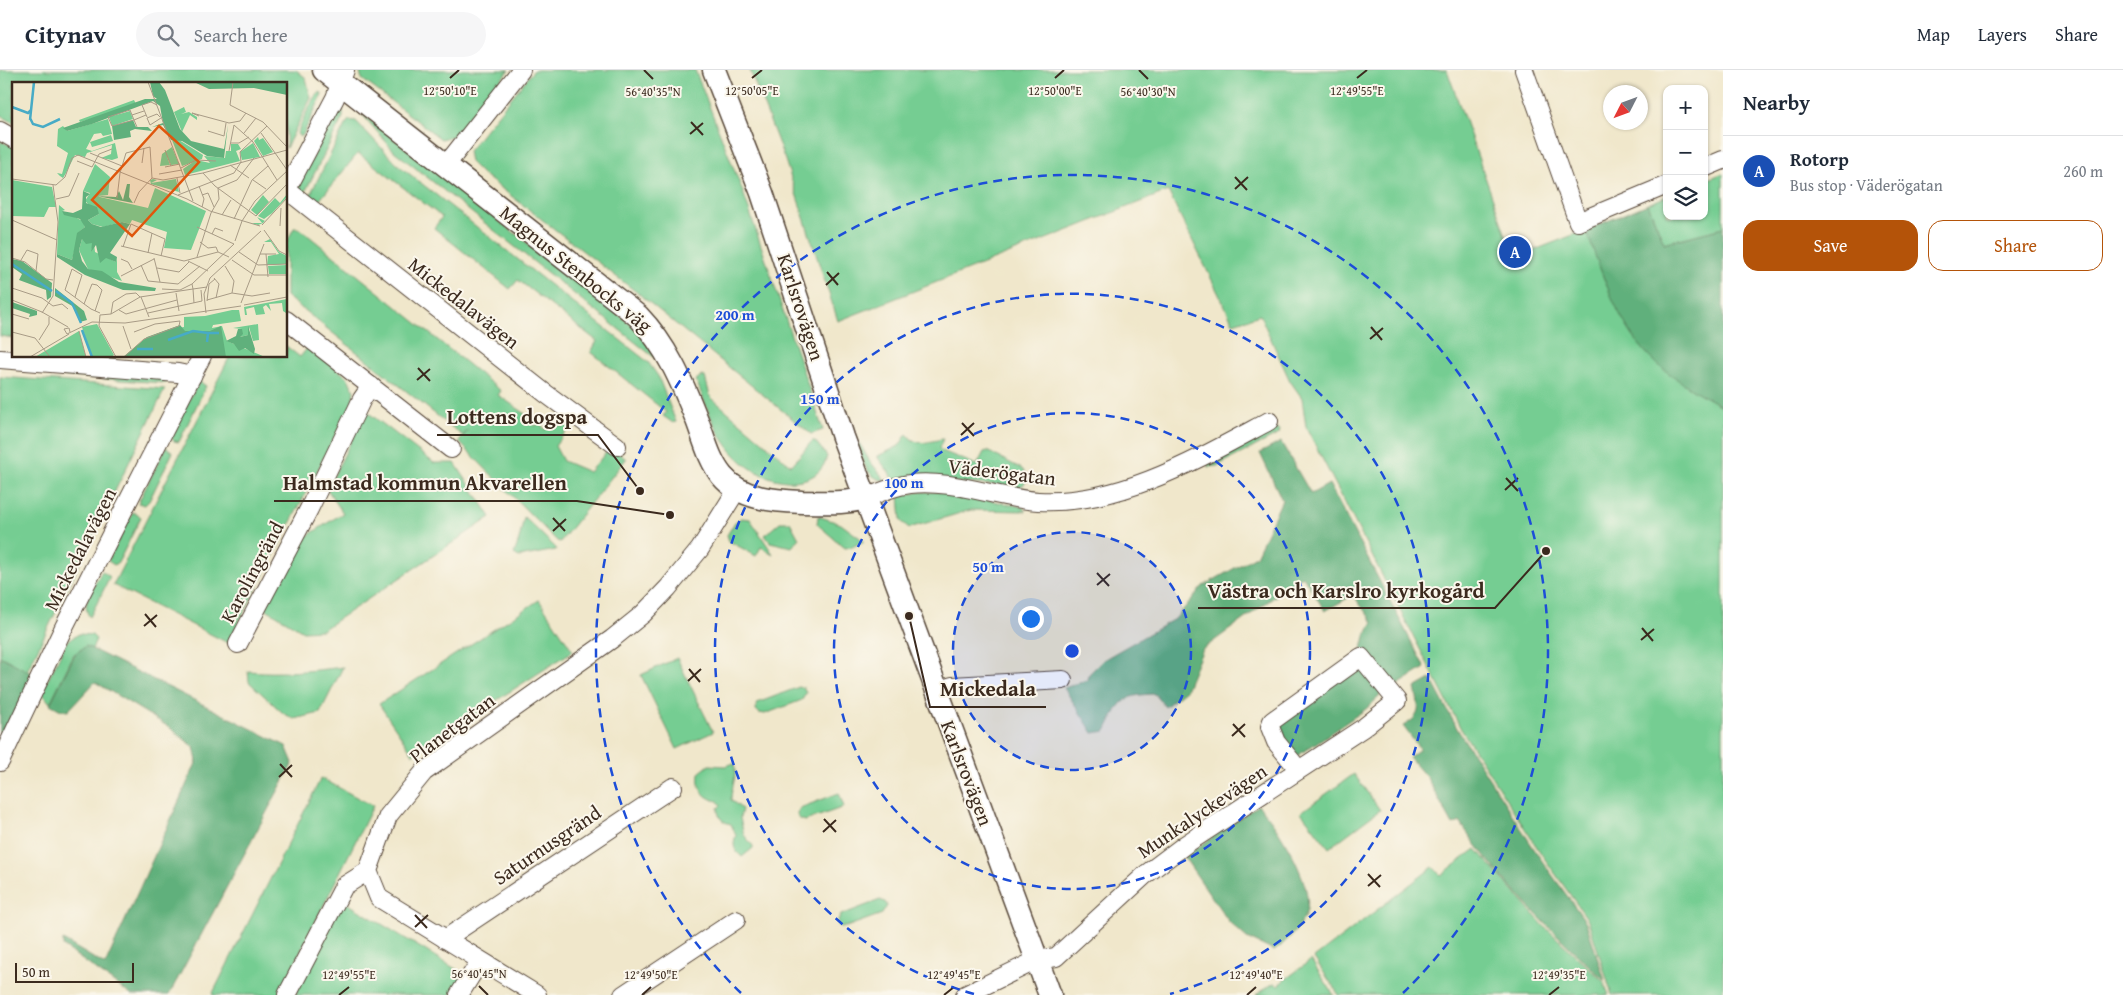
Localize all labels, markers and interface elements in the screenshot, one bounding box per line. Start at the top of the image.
search box [136,12,486,57]
text: Citynav [25,17,106,52]
icon: search [154,21,182,49]
text: Search here [194,21,288,49]
text: Map [1917,21,1950,48]
text: Layers [1978,21,2027,48]
text: Share [2055,21,2098,48]
inset map [12,82,288,358]
text: 12°50'10"E [423,82,477,99]
text: 12°50'05"E [725,82,779,99]
text: 12°50'00"E [1028,82,1082,99]
text: 12°49'55"E [1330,82,1384,99]
text: 56°40'35"N [625,83,681,100]
text: 56°40'30"N [1120,83,1176,100]
north arrow [1603,85,1648,130]
map controls [1663,85,1708,220]
button: + [1663,85,1708,130]
text: Nearby [1743,87,1810,118]
button: − [1663,130,1708,175]
text: Rotorp [1790,145,1849,173]
text: A [1754,159,1764,183]
text: 260 m [2063,159,2103,183]
text: Bus stop · Väderögatan [1790,173,1943,197]
button: layers [1663,175,1708,220]
street label: Magnus Stenbocks väg [494,198,659,339]
button: Save [1743,220,1918,271]
button: Share [1928,220,2103,271]
pin: A [1499,233,1531,271]
street label: Mickedalavägen [402,250,526,355]
street label: Karlsrovägen [771,250,832,364]
text: 200 m [715,304,755,325]
text: 150 m [800,388,840,409]
callout: Lottens dogspa [437,399,598,435]
text: Lottens dogspa [447,401,587,432]
street label: Väderögatan [947,451,1058,492]
callout: Halmstad kommun Akvarellen [274,465,577,501]
text: Halmstad kommun Akvarellen [283,467,568,498]
text: 100 m [884,472,924,493]
street label: Mickedalavägen [36,482,123,615]
street label: Karolingränd [213,515,291,628]
text: 50 m [972,556,1004,577]
callout: Västra och Karslro kyrkogård [1198,572,1495,608]
text: Västra och Karslro kyrkogård [1208,575,1484,606]
your location [1018,606,1044,632]
centre of rings [1063,642,1081,660]
callout: Mickedala [930,671,1046,707]
text: Mickedala [940,673,1036,704]
street label: Planetgatan [403,686,501,769]
street label: Karlsrovägen [934,716,1001,830]
street label: Munkalyckevägen [1131,756,1273,865]
street label: Saturnusgränd [487,797,607,892]
scale bar [15,960,134,983]
text: 50 m [22,962,50,982]
text: 56°40'45"N [451,965,507,982]
text: 12°49'55"E [322,966,376,983]
text: 12°49'50"E [624,966,678,983]
text: 12°49'45"E [927,966,981,983]
text: 12°49'40"E [1229,966,1283,983]
text: 12°49'35"E [1532,966,1586,983]

